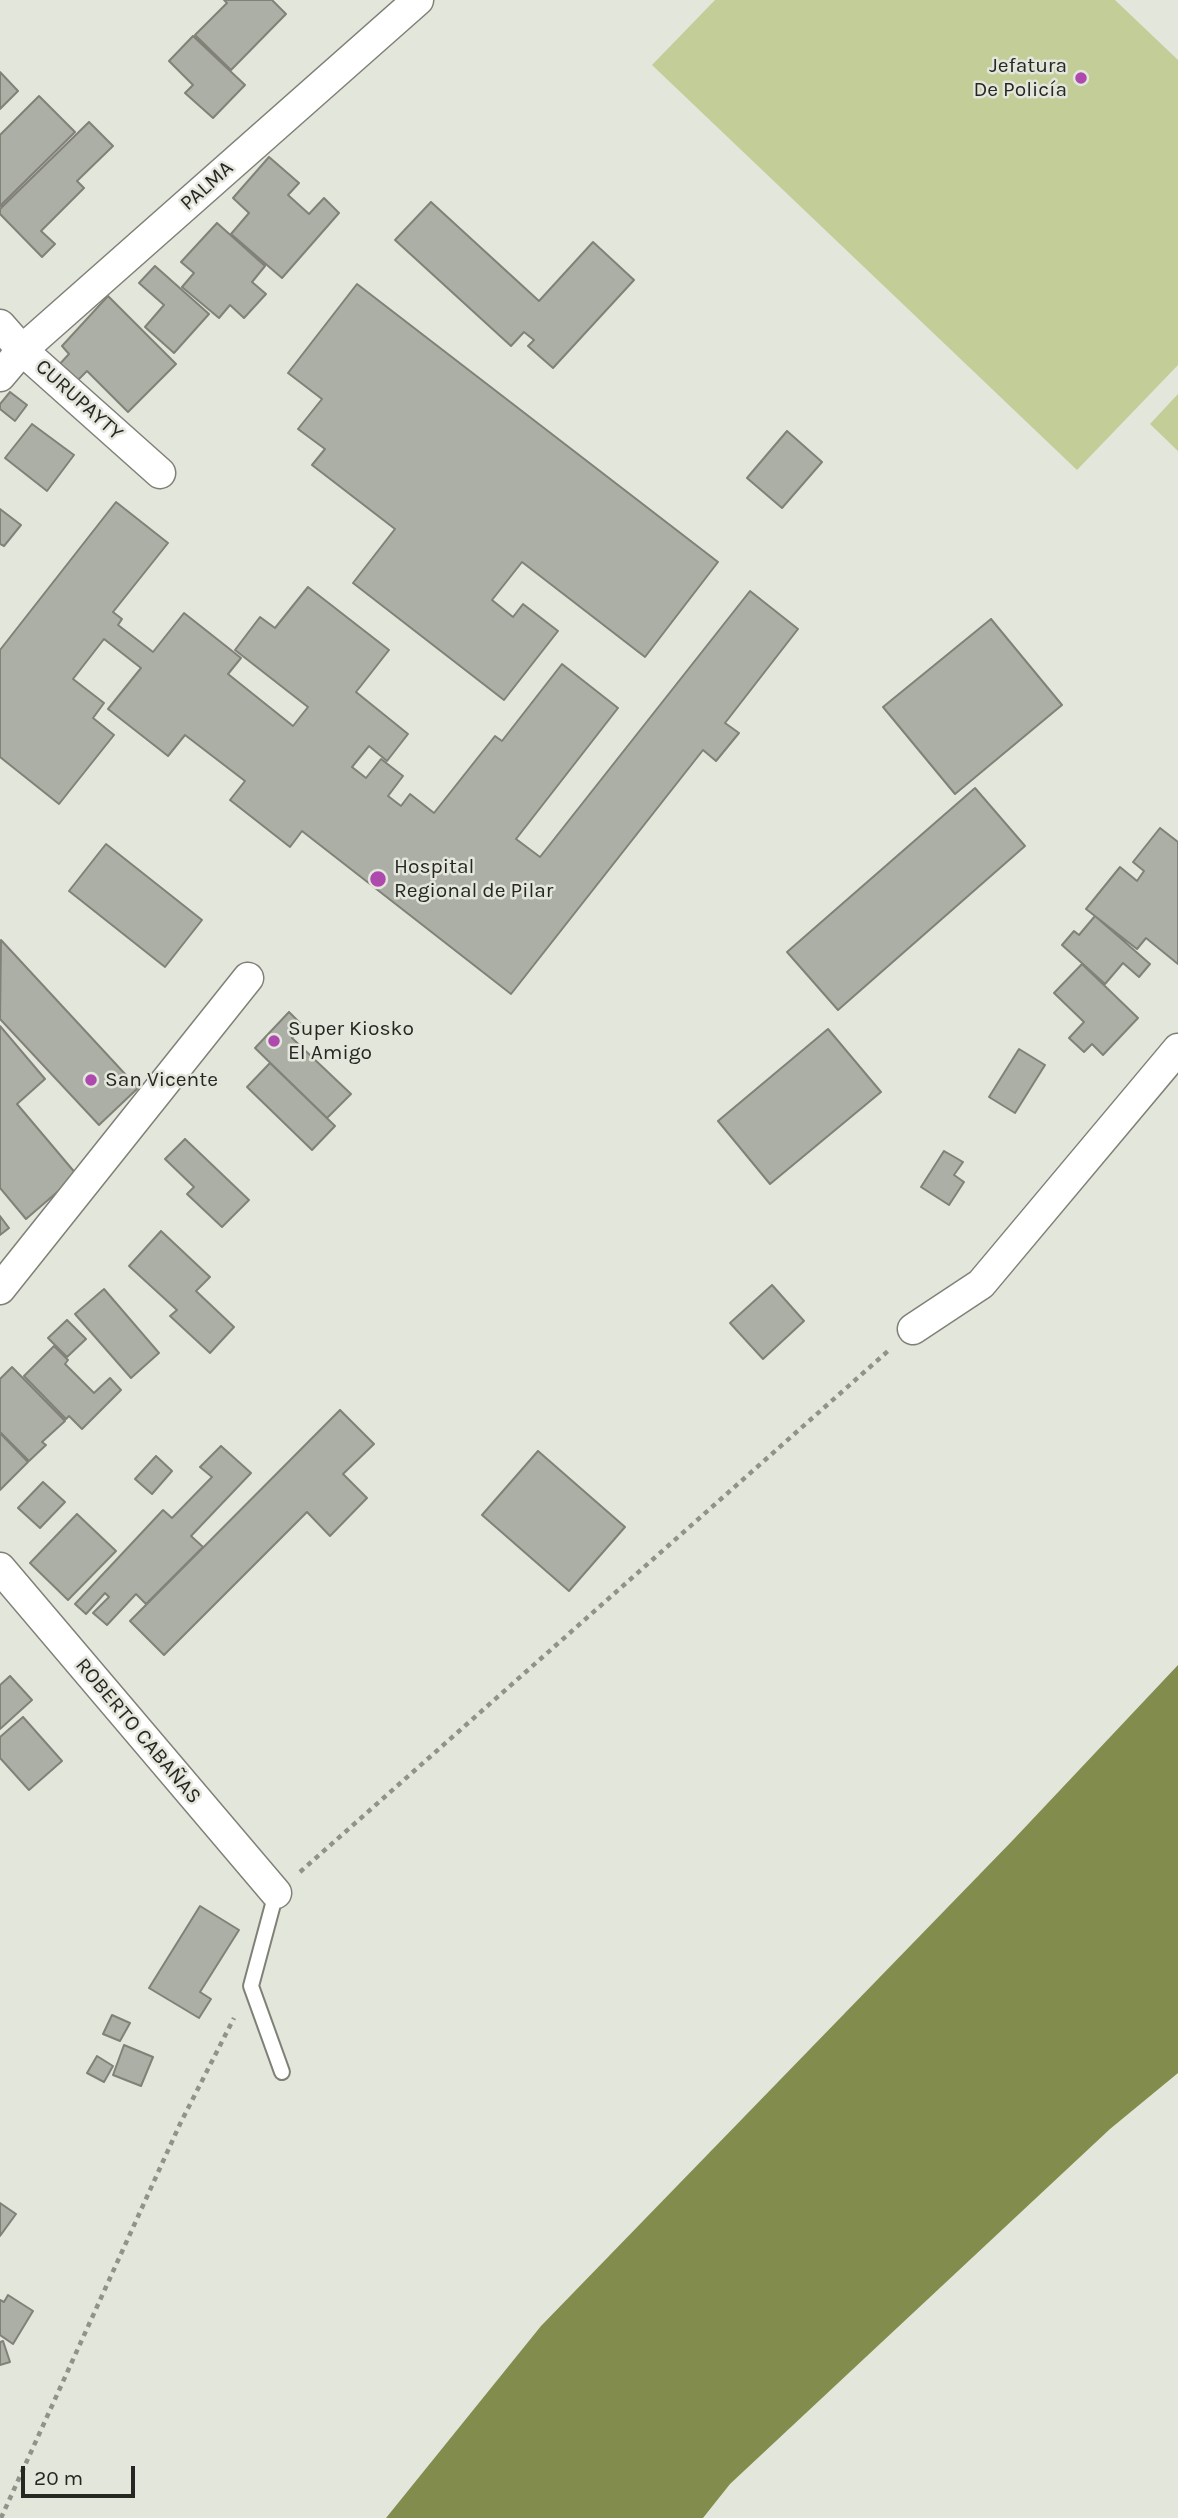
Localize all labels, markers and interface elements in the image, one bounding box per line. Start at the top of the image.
place label: Jefatura De Policía [973,53,1067,103]
marker: Jefatura De Policía [1073,70,1089,86]
street label: PALMA [175,156,239,216]
street label: CURUPAYTY [30,354,128,446]
place label: Hospital Regional de Pilar [394,854,553,904]
marker: Hospital Regional de Pilar [368,869,388,889]
place label: Super Kiosko El Amigo [288,1016,414,1066]
marker: Super Kiosko El Amigo [266,1033,282,1049]
place label: San Vicente [105,1067,218,1093]
marker: San Vicente [83,1072,99,1088]
street label: ROBERTO CABAÑAS [70,1653,206,1809]
scale bar [24,2452,138,2496]
text: 20 m [34,2466,83,2490]

